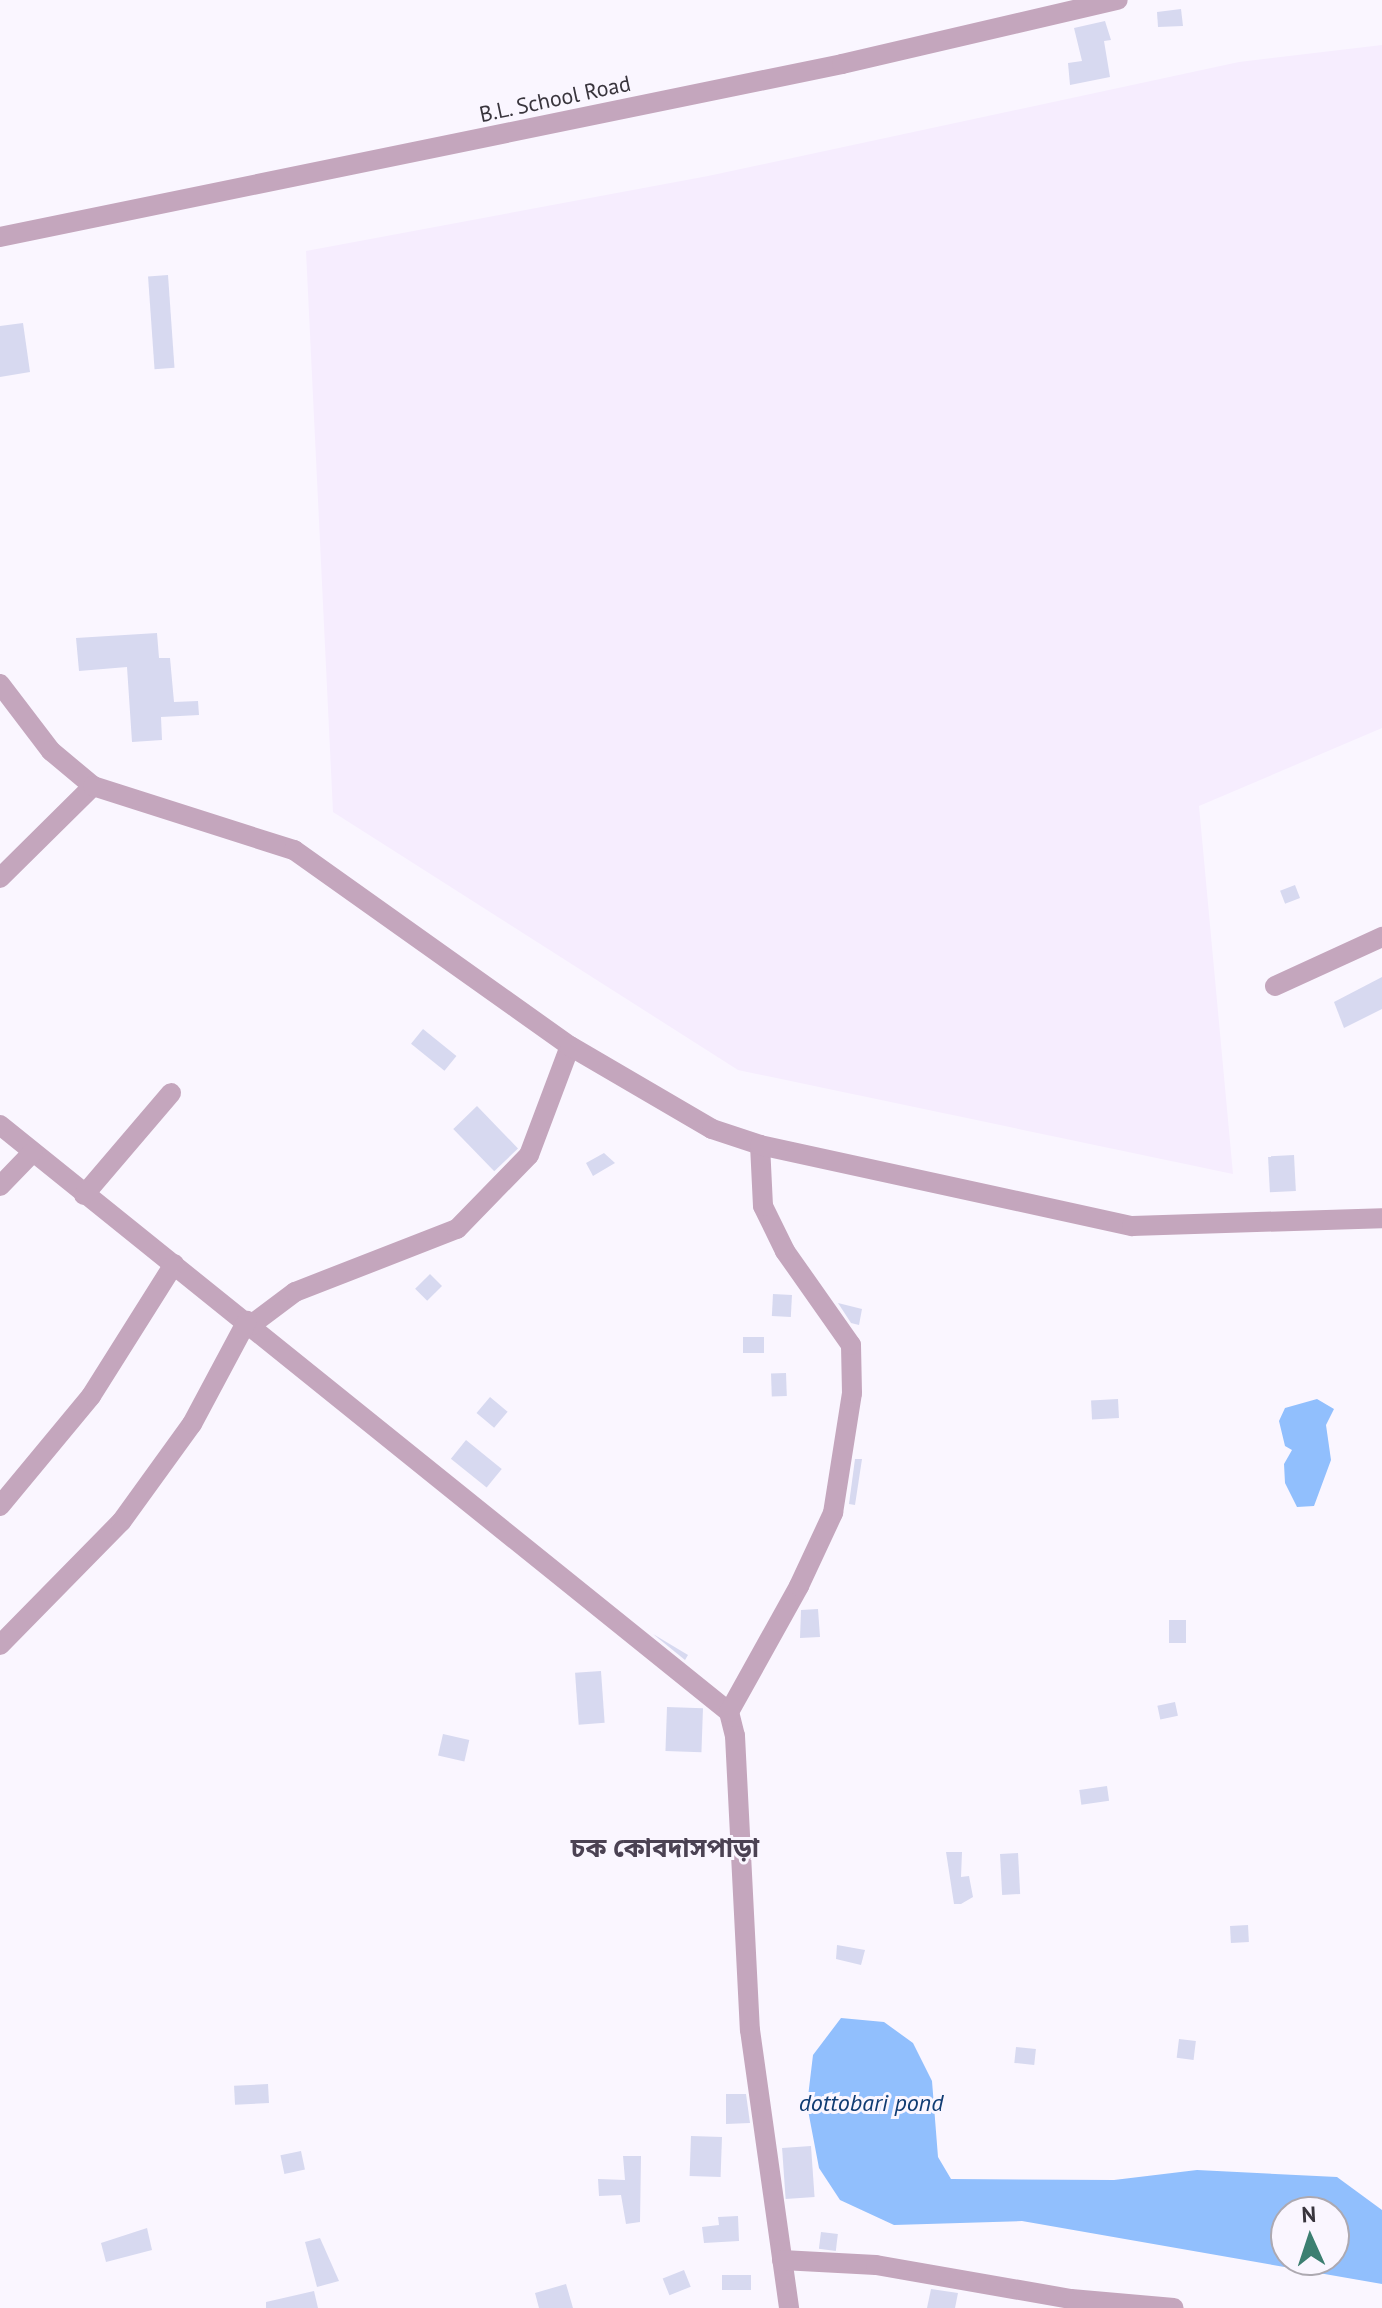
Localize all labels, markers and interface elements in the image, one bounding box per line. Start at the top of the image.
street label: B.L. School Road [476,70,634,128]
district label: চক কোবদাসপাড়া [571,1832,759,1864]
water label: dottobari pond [799,2089,943,2117]
north arrow [1270,2196,1350,2276]
text: N [1301,2200,1317,2228]

